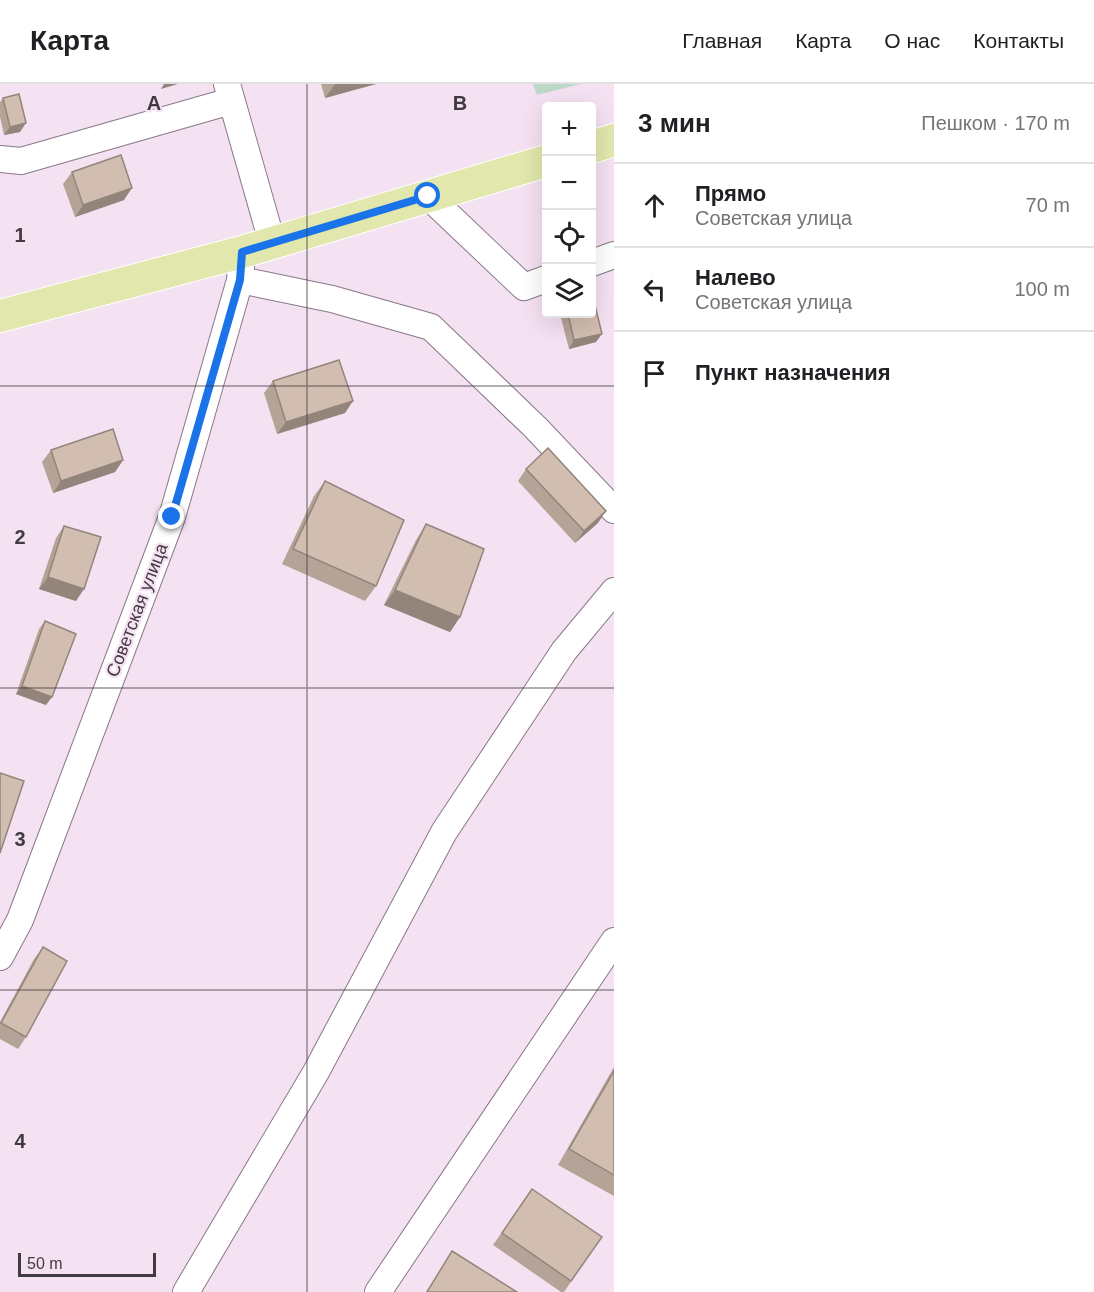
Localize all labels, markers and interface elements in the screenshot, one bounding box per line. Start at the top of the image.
text: Карта [30,25,109,56]
text: Главная [682,29,762,52]
text: Карта [795,29,851,52]
text: О нас [884,29,940,52]
text: Контакты [973,29,1064,52]
text: A [147,92,161,114]
text: B [453,92,467,114]
map controls [542,102,596,318]
button: + [542,102,596,156]
text: 3 мин [638,108,711,138]
text: Пешком · 170 m [921,112,1070,134]
button: − [542,156,596,210]
text: Прямо [695,181,766,206]
route start [414,182,440,208]
icon: ahead [638,189,671,222]
text: 70 m [1026,194,1070,216]
text: Советская улица [695,207,852,229]
button: locate [542,210,596,264]
text: 1 [14,224,26,246]
button: layers [542,264,596,318]
text: Налево [695,265,776,290]
icon: left [638,273,671,306]
text: 100 m [1014,278,1070,300]
text: Советская улица [695,291,852,313]
icon: arrive [638,357,671,390]
text: Пункт назначения [695,360,891,385]
route end [158,503,184,529]
text: 2 [14,526,26,548]
street label: Советская улица [102,540,172,680]
text: 3 [14,828,26,850]
text: 4 [14,1130,26,1152]
scale bar [18,1250,156,1278]
text: 50 m [27,1255,63,1272]

